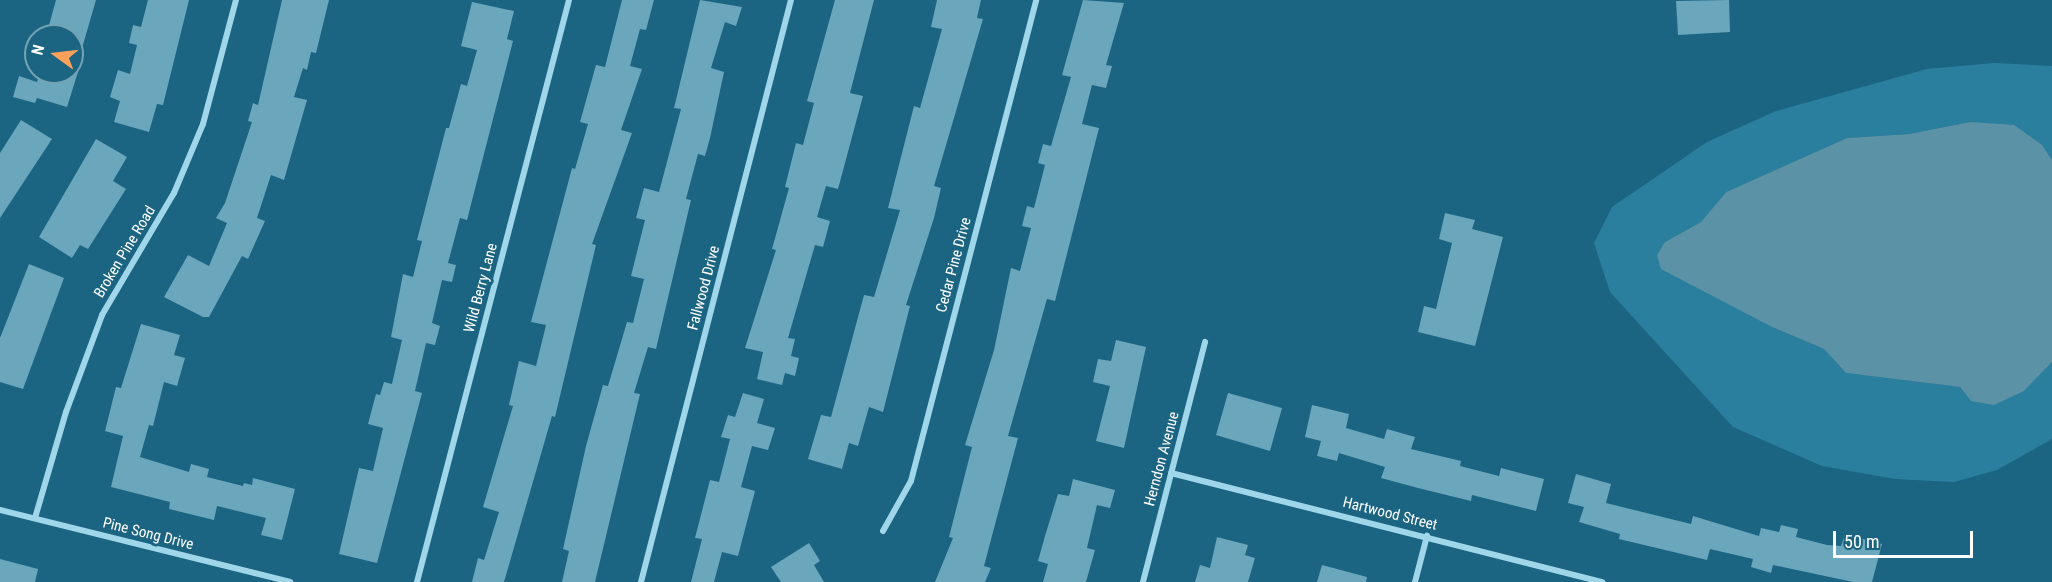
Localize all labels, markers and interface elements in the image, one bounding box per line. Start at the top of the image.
north arrow [24,24,84,84]
text: N [28,43,49,57]
street label: Broken Pine Road [90,203,160,301]
street label: Cedar Pine Drive [933,216,975,314]
street label: Wild Berry Lane [460,241,502,335]
street label: Fallwood Drive [684,244,724,332]
street label: Herndon Avenue [1141,410,1183,508]
street label: Hartwood Street [1341,494,1439,534]
street label: Pine Song Drive [101,514,195,554]
scale bar [1836,519,1976,557]
text: 50 m [1844,531,1879,552]

